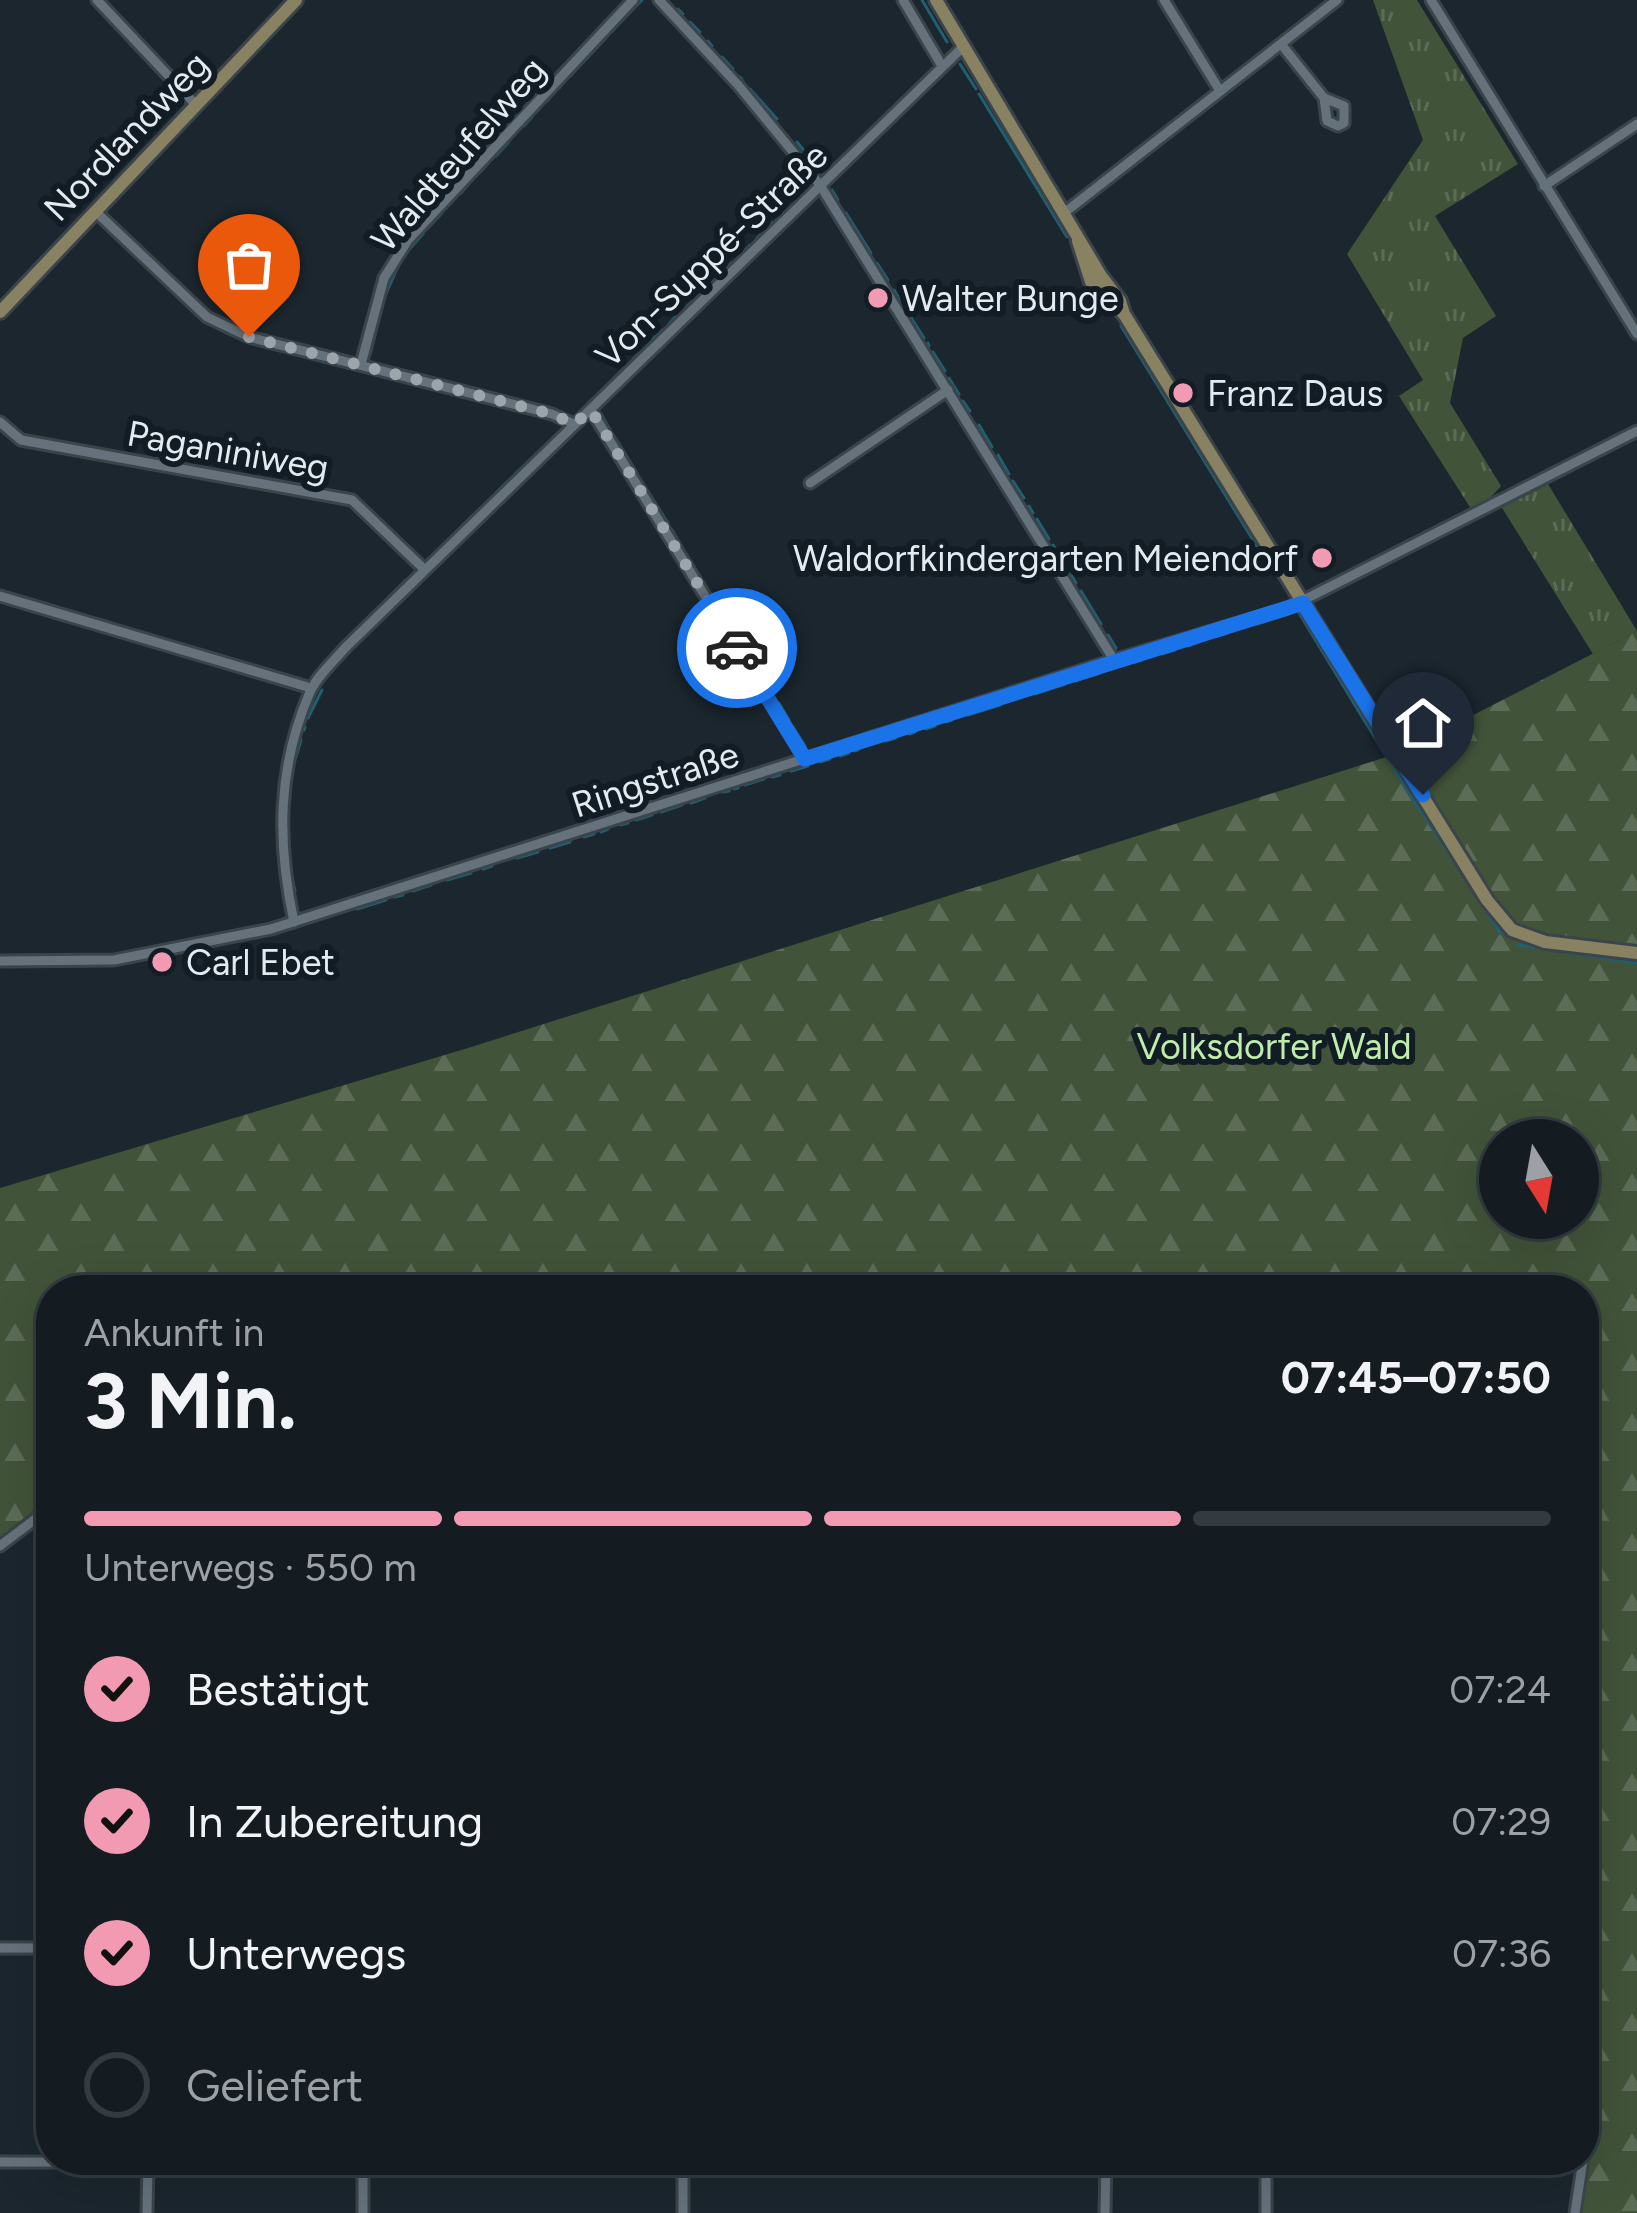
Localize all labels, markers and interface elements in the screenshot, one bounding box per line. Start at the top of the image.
street label: Nordlandweg [35,43,218,230]
street label: Waldteufelweg [362,48,554,260]
street label: Von-Suppé-Straße [587,134,836,377]
pin [198,214,300,337]
icon: bag [216,232,282,298]
place label: Walter Bunge [902,277,1119,320]
marker: Walter Bunge [865,285,891,311]
place label: Franz Daus [1207,372,1383,415]
marker: Franz Daus [1170,380,1196,406]
street label: Paganiniweg [124,412,332,489]
place label: Waldorfkindergarten Meiendorf [793,537,1299,580]
marker: Waldorfkindergarten Meiendorf [1309,545,1335,571]
courier [677,588,797,708]
icon: car [704,615,770,681]
pin [1372,672,1474,795]
icon: home [1390,690,1456,756]
street label: Ringstraße [566,732,744,827]
place label: Carl Ebet [186,941,335,984]
marker: Carl Ebet [149,949,175,975]
park label: Volksdorfer Wald [1136,1025,1412,1068]
north arrow [1479,1119,1599,1239]
map controls [1479,1119,1599,1239]
text: Ankunft in [84,1309,264,1356]
text: 07:45–07:50 [1281,1350,1551,1404]
text: 3 Min. [84,1354,297,1448]
text: Unterwegs · 550 m [84,1544,417,1591]
icon: check [84,1656,150,1722]
text: Bestätigt [186,1662,370,1716]
text: 07:24 [1449,1666,1551,1713]
icon: check [84,1788,150,1854]
text: In Zubereitung [186,1794,483,1848]
text: 07:29 [1451,1798,1551,1845]
icon: check [84,1920,150,1986]
text: Unterwegs [186,1926,406,1980]
text: 07:36 [1452,1930,1551,1977]
text: Geliefert [186,2058,363,2112]

